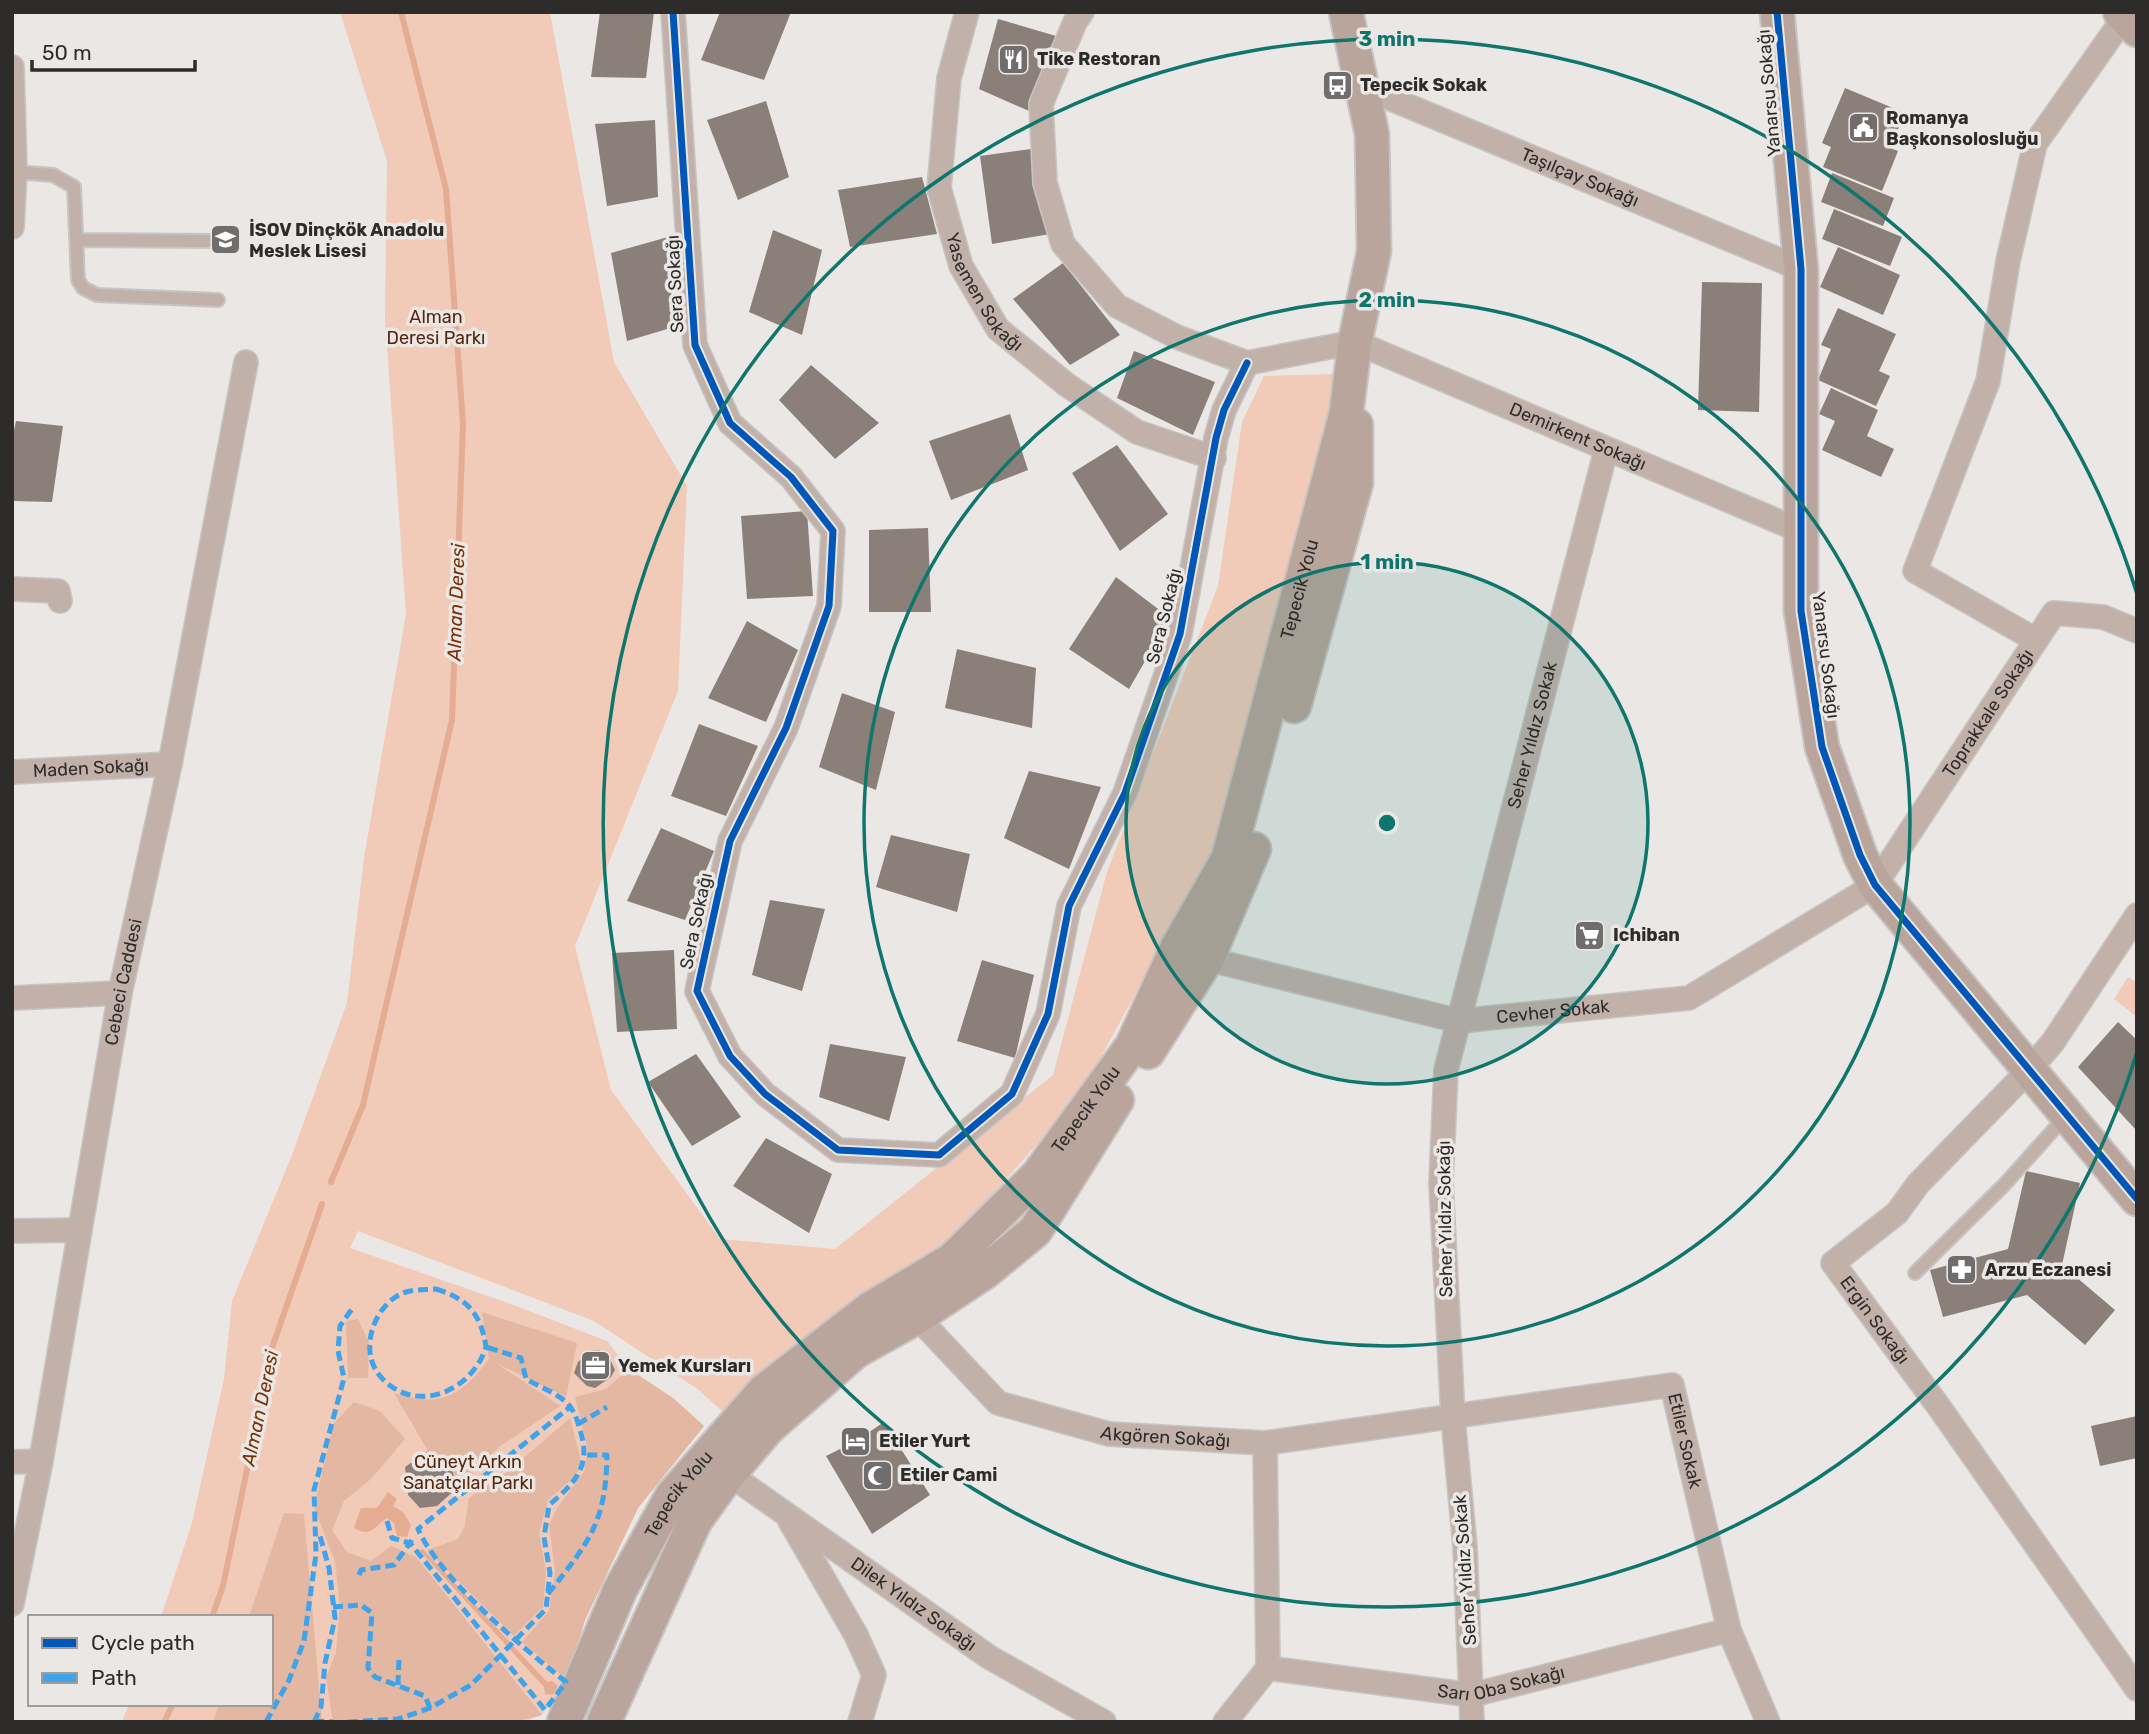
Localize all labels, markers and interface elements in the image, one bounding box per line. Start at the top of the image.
text: 3 min [1358,26,1416,51]
scale bar [32,28,194,72]
street label: Yanarsu Sokağı [1752,28,1786,158]
text: 50 m [42,40,92,65]
restaurant icon: Tike Restoran [997,42,1031,76]
place label: Tike Restoran [1037,48,1161,70]
bus stop icon: Tepecik Sokak [1320,68,1354,102]
place label: Tepecik Sokak [1360,74,1487,96]
place label: Romanya Başkonsolosluğu [1886,107,2039,150]
public building icon: Romanya Başkonsolosluğu [1846,111,1880,145]
street label: Taşılçay Sokağı [1517,143,1642,212]
place label: İSOV Dinçkök Anadolu Meslek Lisesi [249,219,444,262]
school or university icon: İSOV Dinçkök Anadolu Meslek Lisesi [209,223,243,257]
street label: Yasemen Sokağı [941,230,1028,356]
street label: Sera Sokağı [661,234,689,334]
text: 2 min [1359,287,1415,312]
park label: Alman Deresi Parkı [387,306,485,349]
street label: Demirkent Sokağı [1506,398,1650,475]
street label: Tepecik Yolu [1276,537,1323,642]
water label: Alman Deresi [442,543,470,662]
text: 1 min [1360,549,1414,574]
street label: Sera Sokağı [1141,566,1187,666]
street label: Yanarsu Sokağı [1807,590,1845,720]
street label: Toprakkale Sokağı [1938,645,2038,782]
street label: Seher Yıldız Sokak [1503,658,1562,811]
street label: Maden Sokağı [32,754,149,782]
centre of rings [1375,811,1399,835]
street label: Sera Sokağı [675,871,717,971]
street label: Cebeci Caddesi [100,917,147,1047]
supermarket icon: Ichiban [1573,918,1607,952]
place label: Ichiban [1613,924,1680,946]
street label: Cevher Sokak [1495,995,1611,1028]
street label: Tepecik Yolu [1047,1061,1125,1157]
street label: Seher Yıldız Sokağı [1433,1140,1457,1298]
pharmacy icon: Arzu Eczanesi [1945,1253,1979,1287]
place label: Arzu Eczanesi [1985,1259,2111,1281]
street label: Ergin Sokağı [1835,1272,1915,1368]
water label: Alman Deresi [236,1348,284,1469]
office icon: Yemek Kursları [578,1349,612,1383]
place label: Yemek Kursları [618,1355,751,1377]
street label: Etiler Sokak [1663,1391,1707,1491]
street label: Akgören Sokağı [1098,1421,1231,1452]
hotel icon: Etiler Yurt [839,1424,873,1458]
place label: Etiler Yurt [879,1430,970,1452]
street label: Tepecik Yolu [640,1446,718,1542]
park label: Cüneyt Arkın Sanatçılar Parkı [403,1451,533,1494]
mosque icon: Etiler Cami [860,1458,894,1492]
place label: Etiler Cami [900,1464,997,1486]
street label: Seher Yıldız Sokak [1449,1493,1481,1646]
street label: Dilek Yıldız Sokağı [847,1552,981,1656]
legend [28,1615,273,1706]
text: Cycle path [91,1630,195,1655]
street label: Sarı Oba Sokağı [1436,1661,1567,1706]
text: Path [91,1665,137,1690]

